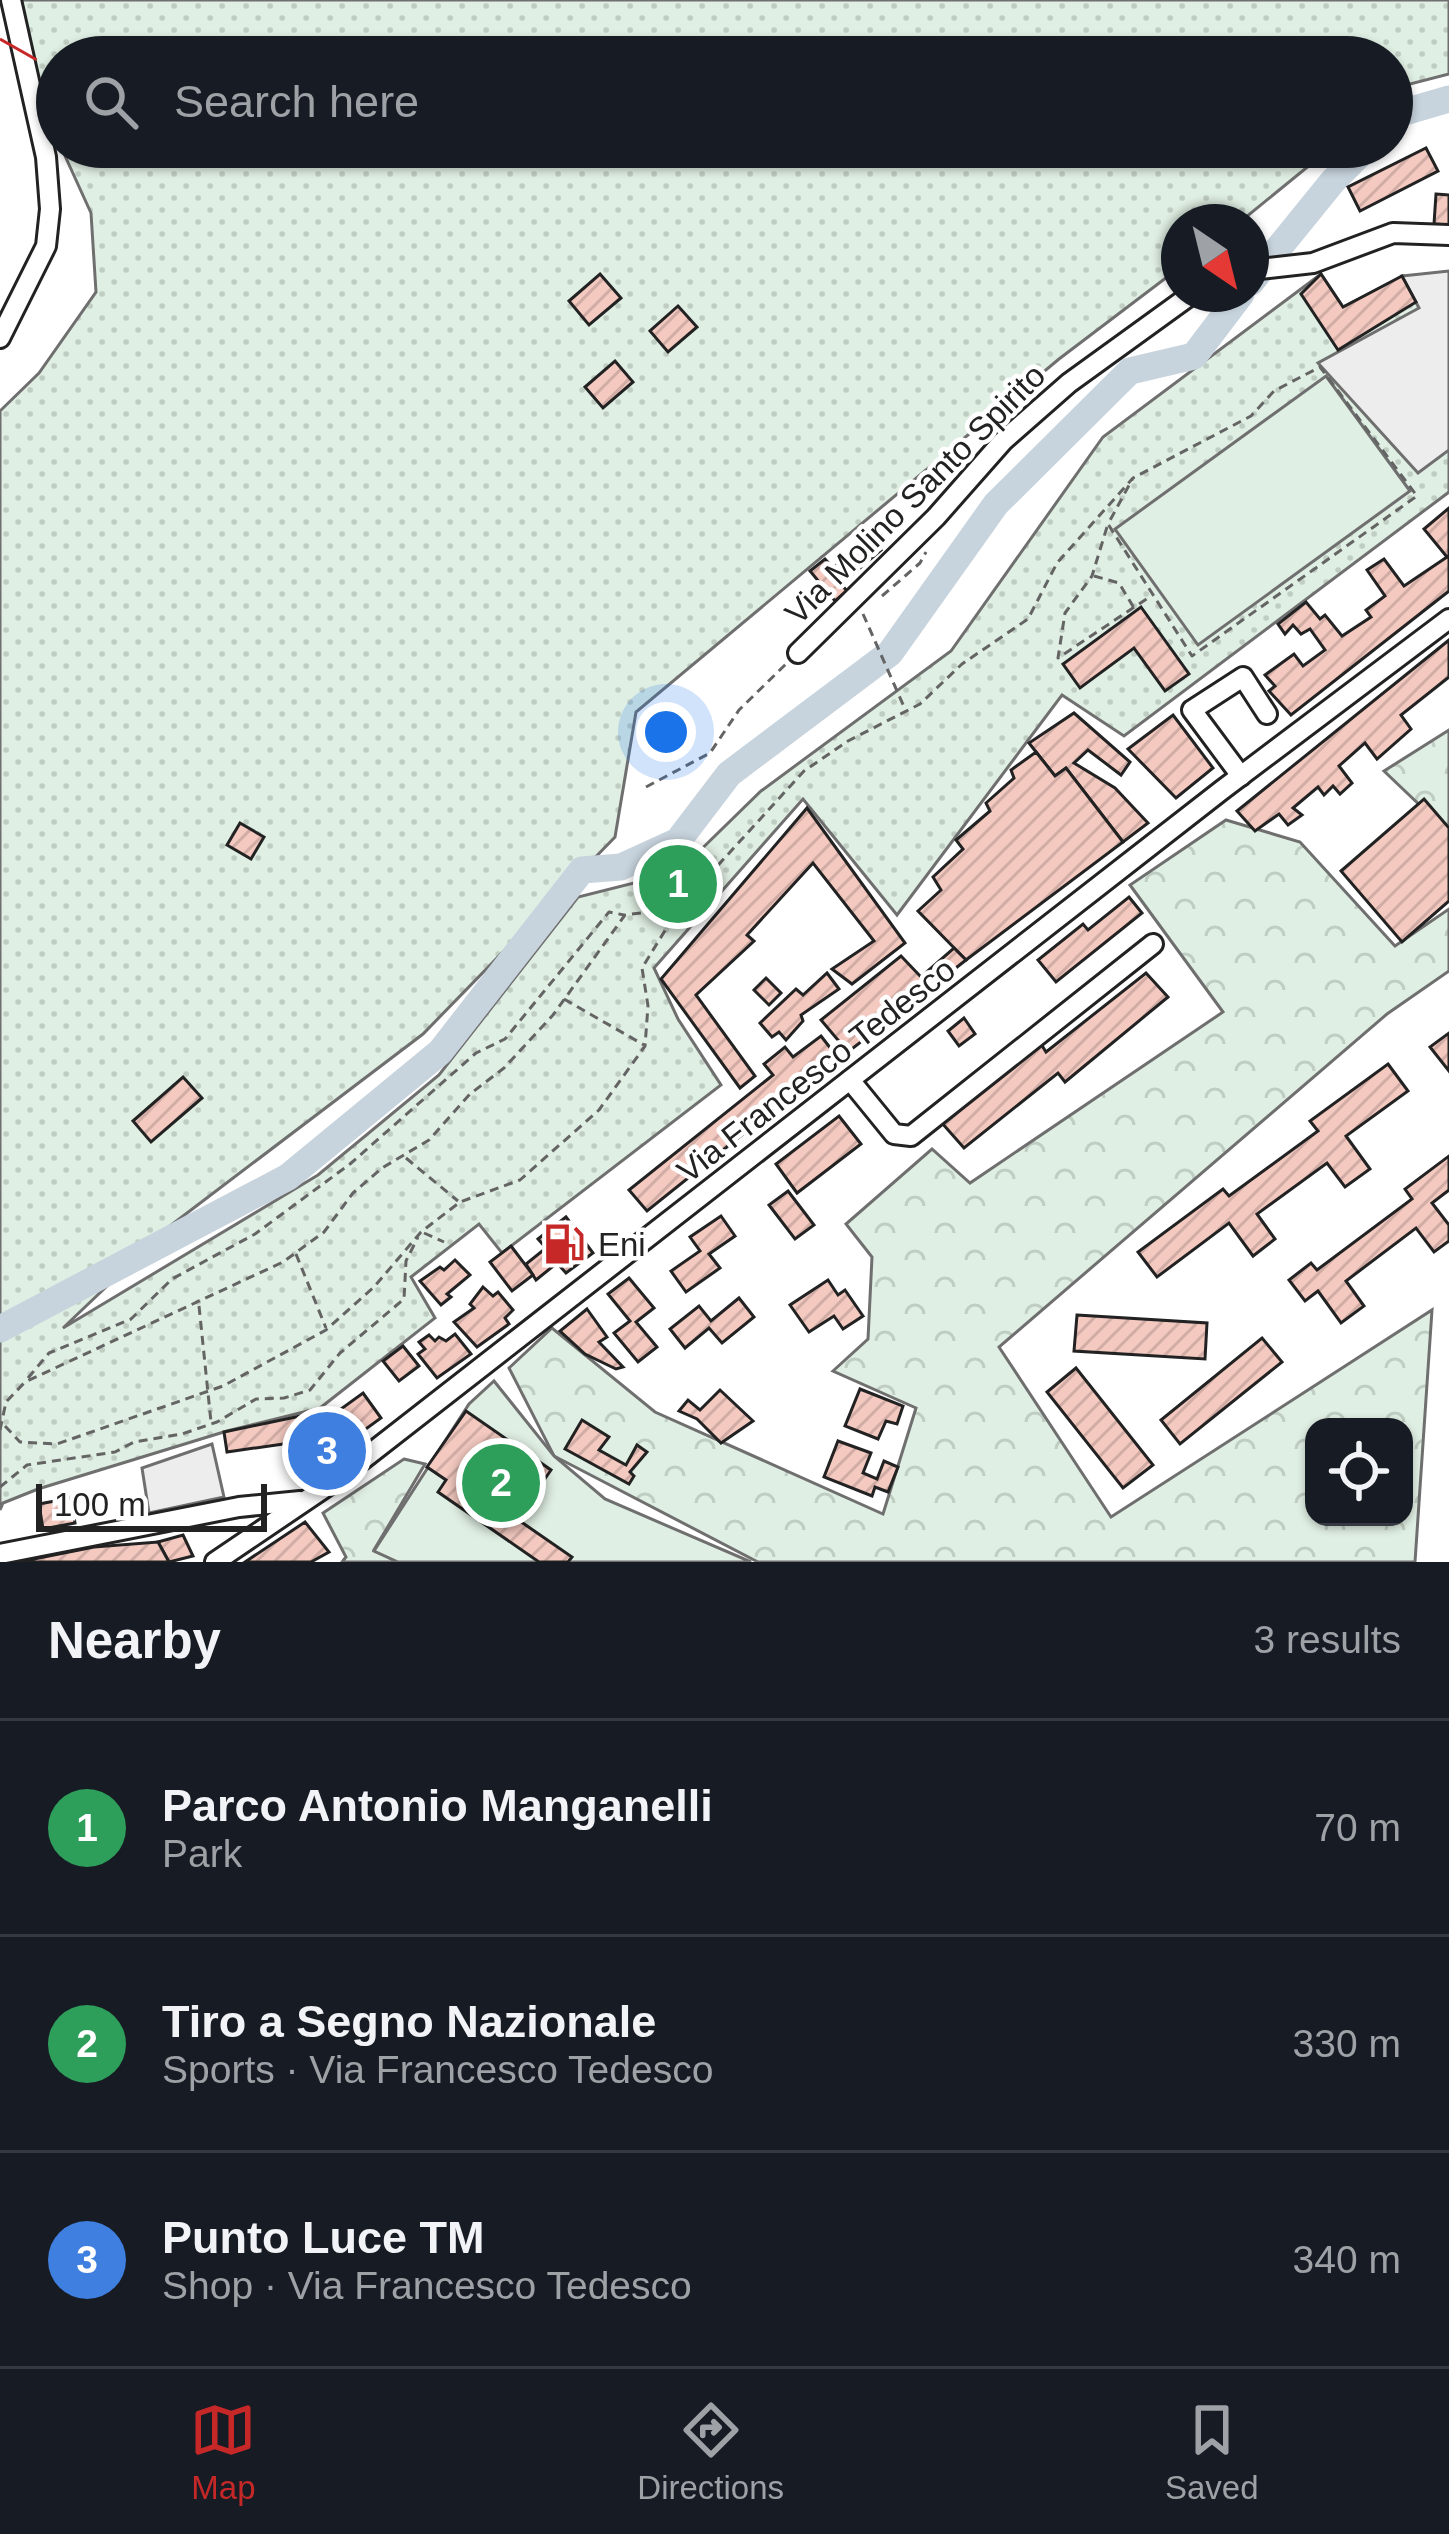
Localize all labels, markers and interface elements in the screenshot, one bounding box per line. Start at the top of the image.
search box [36,36,1413,168]
icon: search [78,69,144,135]
text: Search here [174,76,419,127]
north arrow [1161,204,1269,312]
street label: Via Molino Santo Spirito [778,357,1052,631]
your location [636,702,696,762]
pin: 1 [639,839,717,929]
street label: Via Francesco Tedesco [670,950,962,1190]
fuel station icon: Eni [541,1221,587,1267]
place label: Eni [598,1226,646,1263]
pin: 3 [288,1406,366,1496]
map controls [1305,1418,1413,1526]
button: locate [1305,1418,1413,1526]
pin: 2 [462,1438,540,1528]
scale bar [36,1478,267,1531]
text: 100 m [54,1486,146,1523]
text: Nearby [48,1612,221,1669]
text: 3 results [1254,1618,1401,1661]
text: Parco Antonio Manganelli [162,1780,713,1831]
text: 1 [76,1806,98,1849]
text: 70 m [1314,1806,1401,1849]
text: Park [162,1832,242,1875]
text: Tiro a Segno Nazionale [162,1996,656,2047]
text: 2 [76,2022,98,2065]
text: 330 m [1293,2022,1401,2065]
text: Sports · Via Francesco Tedesco [162,2048,713,2091]
text: Punto Luce TM [162,2212,484,2263]
text: 3 [76,2238,98,2281]
text: 340 m [1293,2238,1401,2281]
text: Shop · Via Francesco Tedesco [162,2264,692,2307]
tab: Map [190,2397,256,2507]
tab: Directions [637,2397,784,2507]
tab: Saved [1165,2397,1259,2507]

